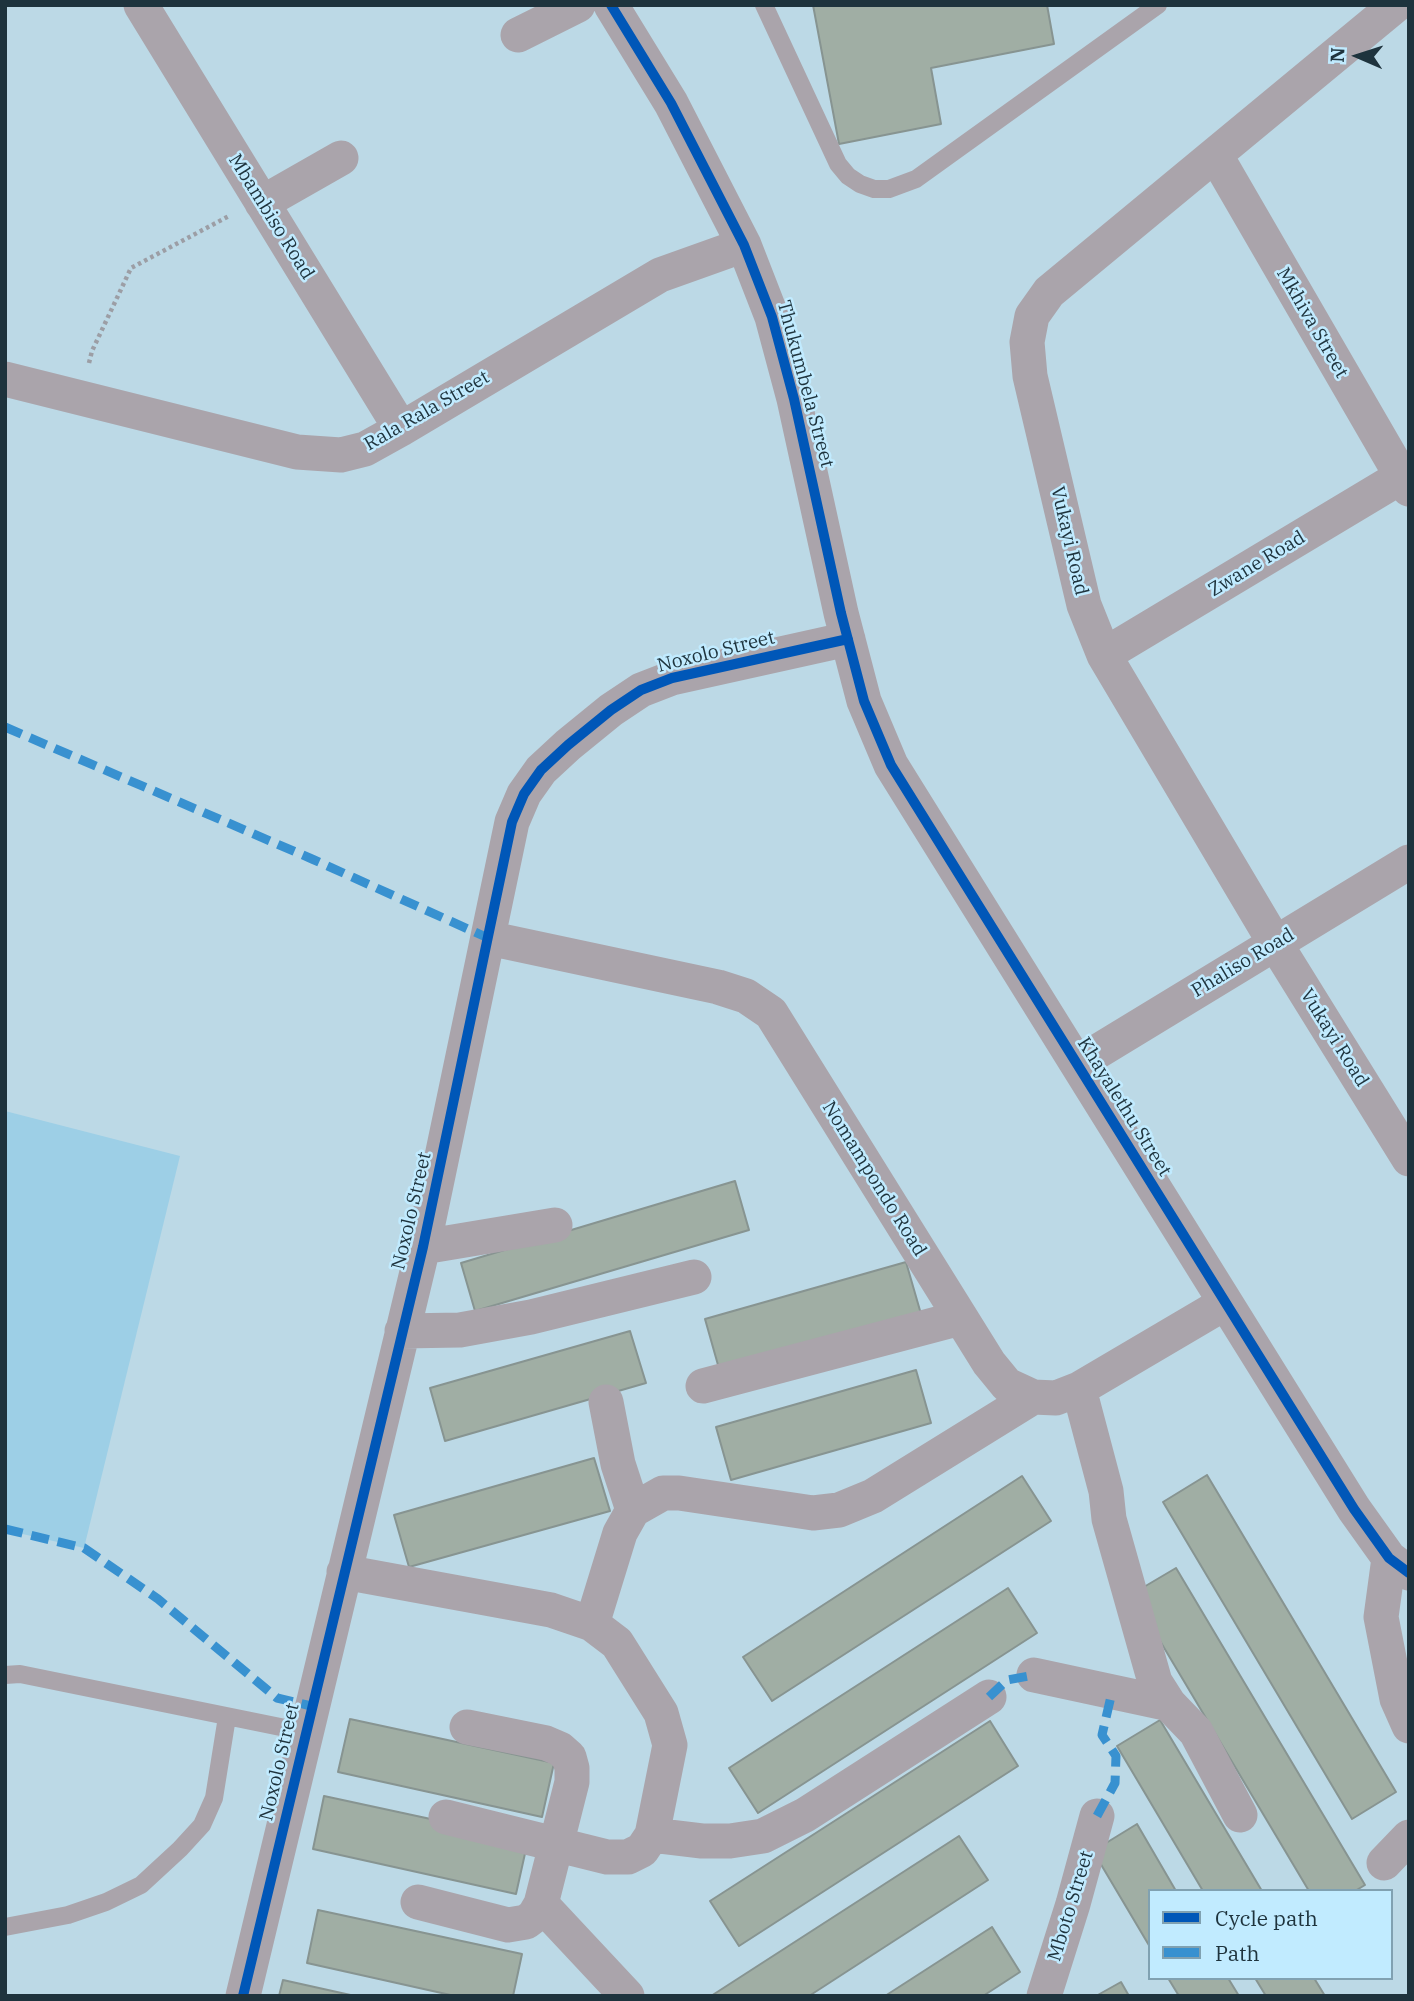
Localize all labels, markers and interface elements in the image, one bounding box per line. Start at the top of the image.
north arrow [1323,21,1393,91]
text: N [1325,47,1349,63]
street label: Mbambiso Road [223,150,319,284]
street label: Mkhiva Street [1271,264,1353,382]
street label: Thukumbela Street [772,298,838,470]
street label: Rala Rala Street [360,366,494,456]
street label: Vukayi Road [1045,484,1093,598]
street label: Zwane Road [1205,526,1309,602]
street label: Noxolo Street [655,626,777,678]
street label: Phaliso Road [1188,923,1298,1003]
street label: Vukayi Road [1295,985,1373,1091]
street label: Khayalethu Street [1072,1033,1176,1181]
street label: Nomampondo Road [817,1097,931,1261]
street label: Noxolo Street [387,1150,437,1272]
street label: Noxolo Street [255,1701,305,1823]
street label: Mboto Street [1043,1848,1099,1964]
legend [1148,1889,1393,1980]
text: Cycle path [1215,1904,1318,1932]
text: Path [1215,1939,1260,1967]

